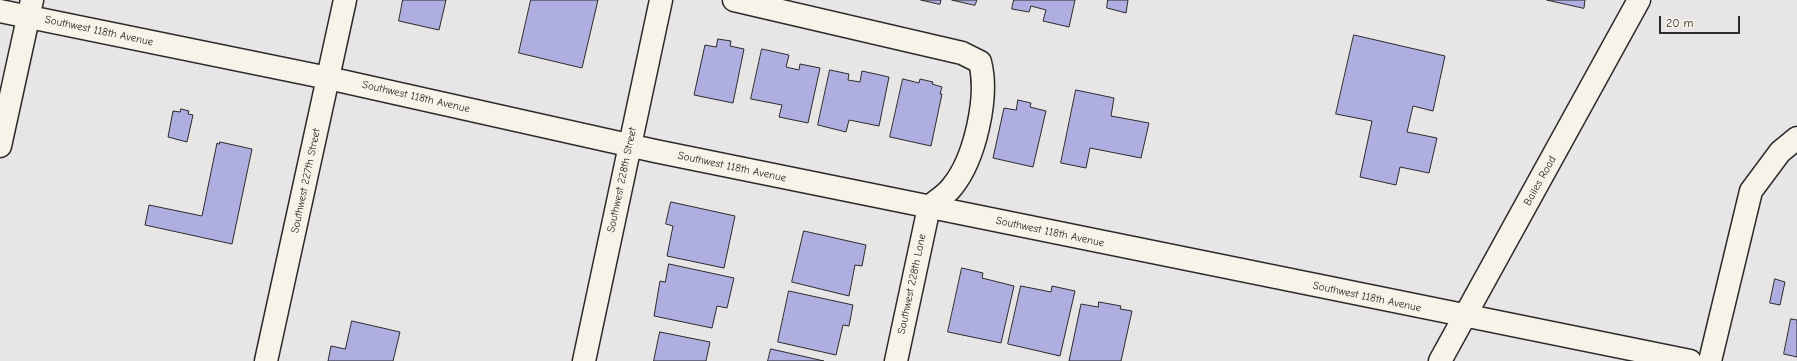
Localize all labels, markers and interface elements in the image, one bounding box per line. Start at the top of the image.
scale bar [1661,8,1742,34]
street label: Southwest 118th Avenue [44,13,154,49]
text: 20 m [1666,16,1694,30]
street label: Southwest 118th Avenue [361,78,471,116]
street label: Southwest 228th Street [604,126,640,234]
street label: Southwest 227th Street [288,127,324,235]
street label: Southwest 118th Avenue [677,149,787,185]
street label: Bailes Road [1521,154,1559,208]
street label: Southwest 118th Avenue [995,214,1105,250]
street label: Southwest 228th Lane [895,233,929,335]
street label: Southwest 118th Avenue [1312,279,1422,315]

